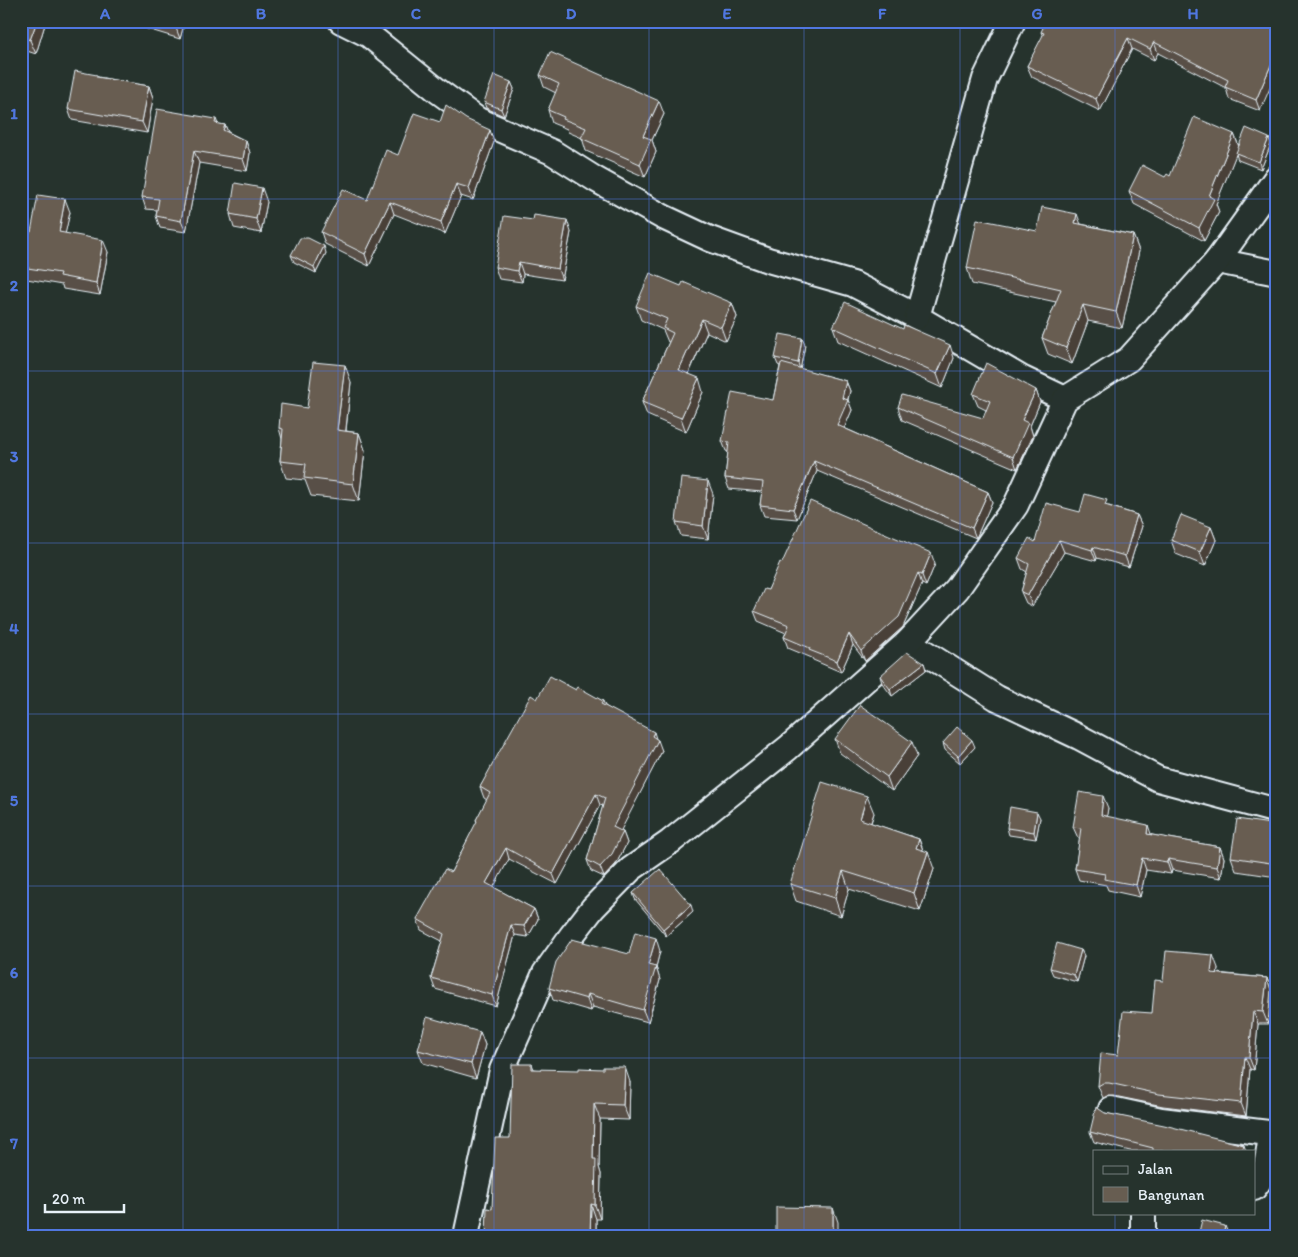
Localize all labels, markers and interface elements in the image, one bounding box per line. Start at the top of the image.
text: A [99,4,111,23]
text: B [256,4,267,23]
text: C [411,4,422,23]
text: D [566,4,577,23]
text: E [723,4,732,23]
text: F [878,4,887,23]
text: G [1031,4,1043,23]
text: H [1187,4,1199,23]
text: 1 [10,104,18,123]
text: 2 [10,276,19,295]
text: 3 [10,447,19,466]
text: 4 [9,619,19,638]
text: 5 [10,791,19,810]
text: 6 [10,963,19,982]
text: 7 [9,1134,18,1153]
legend [1093,1150,1256,1214]
text: Jalan [1138,1160,1172,1178]
scale bar [45,1182,124,1214]
text: Bangunan [1138,1186,1205,1204]
text: 20 m [52,1190,86,1208]

